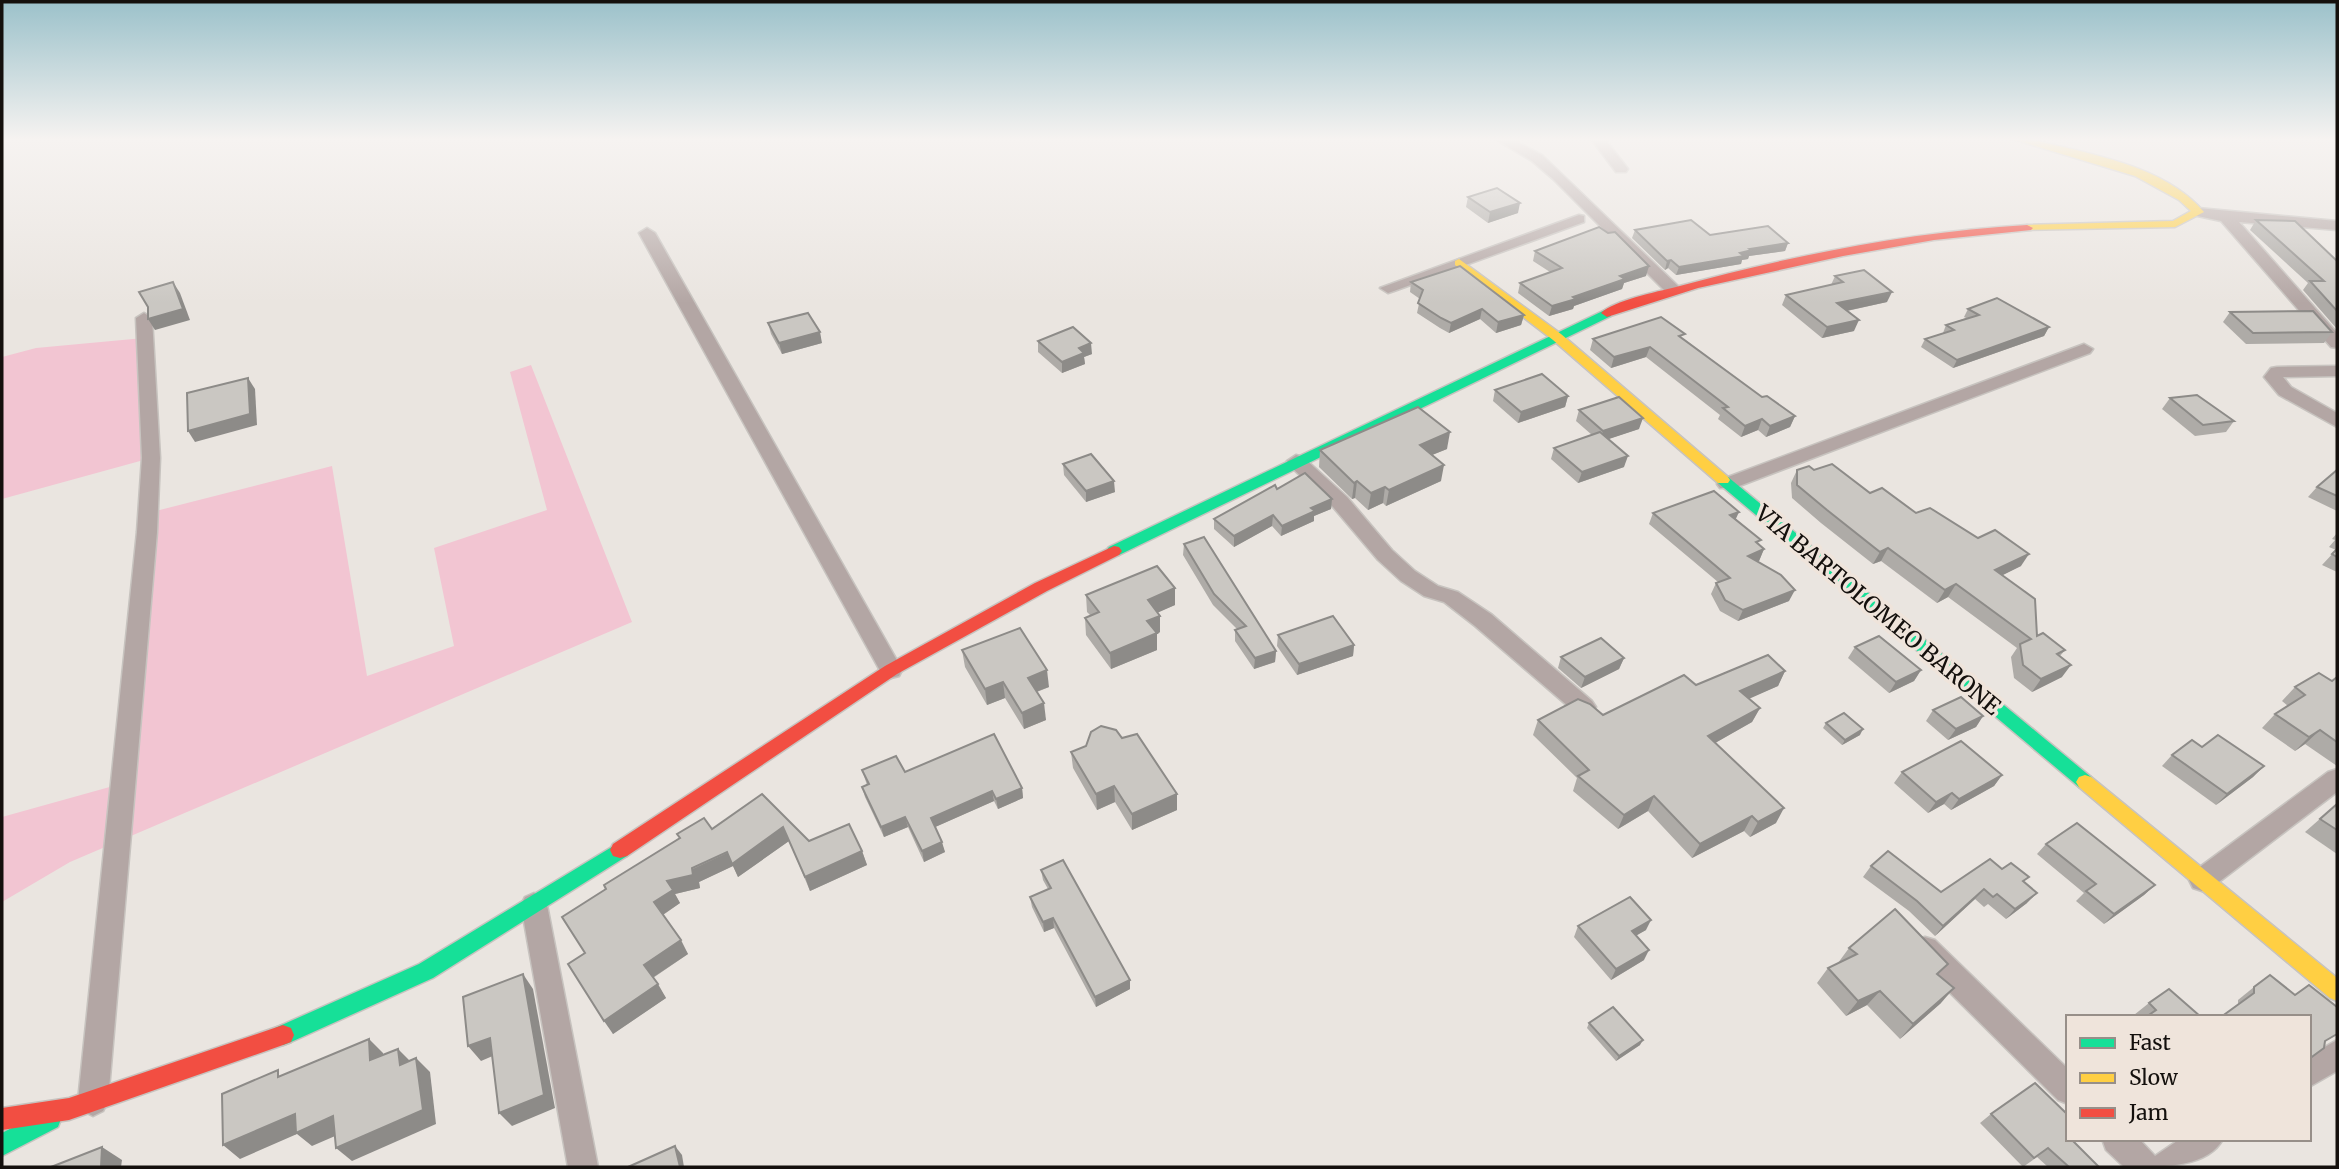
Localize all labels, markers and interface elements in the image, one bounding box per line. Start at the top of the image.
street label: VIA BARTOLOMEO BARONE [1749,498,2007,721]
legend [2066,1015,2311,1141]
text: Fast [2129,1029,2171,1056]
text: Slow [2129,1064,2178,1091]
text: Jam [2128,1099,2168,1126]

